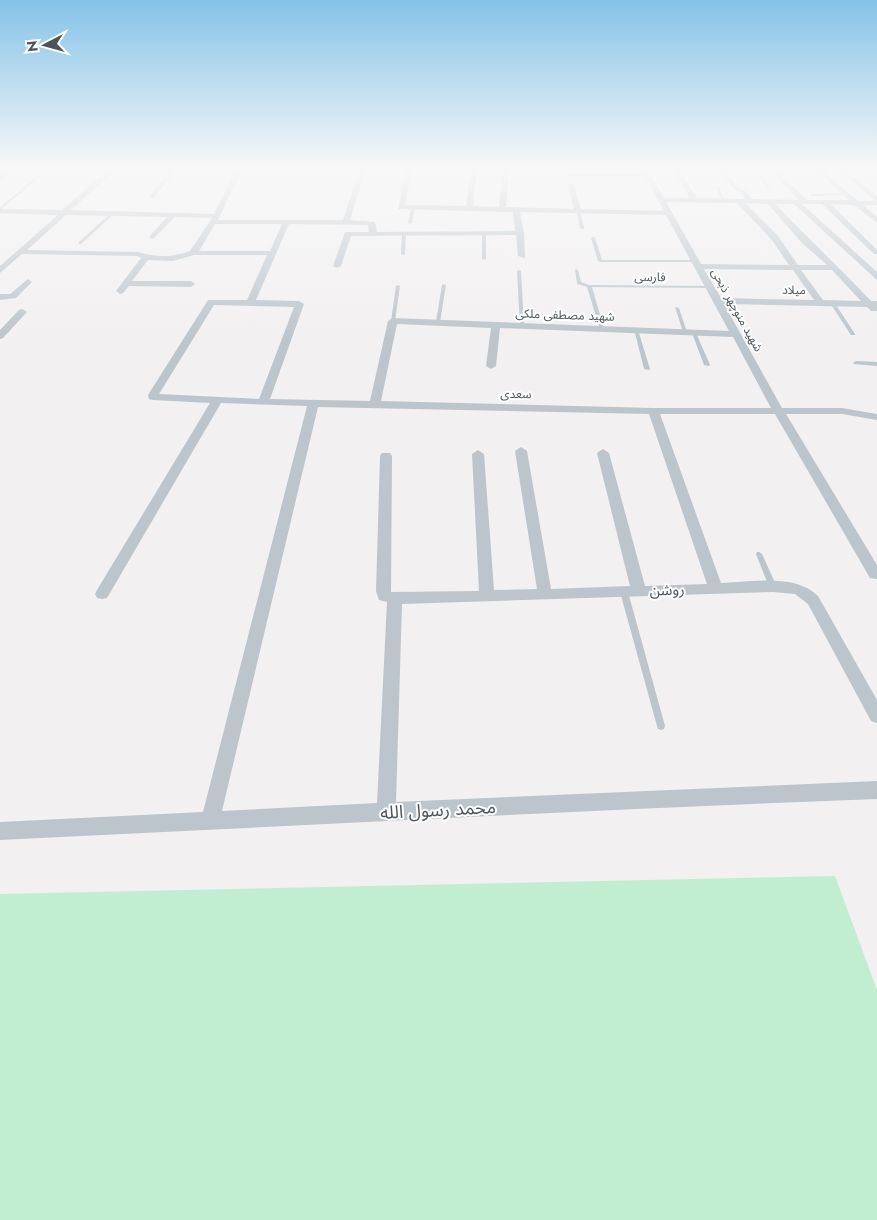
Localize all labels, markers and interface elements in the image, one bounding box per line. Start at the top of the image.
north arrow [20,20,70,70]
text: N [22,40,43,53]
street label: شهید منوچهر ذبحی [707,265,767,355]
street label: فارسی [634,268,666,286]
street label: میلاد [782,281,806,299]
street label: شهید مصطفی ملکی [515,304,615,326]
street label: سعدی [500,385,532,403]
street label: روشن [649,578,685,602]
street label: محمد رسول الله [379,794,497,826]

